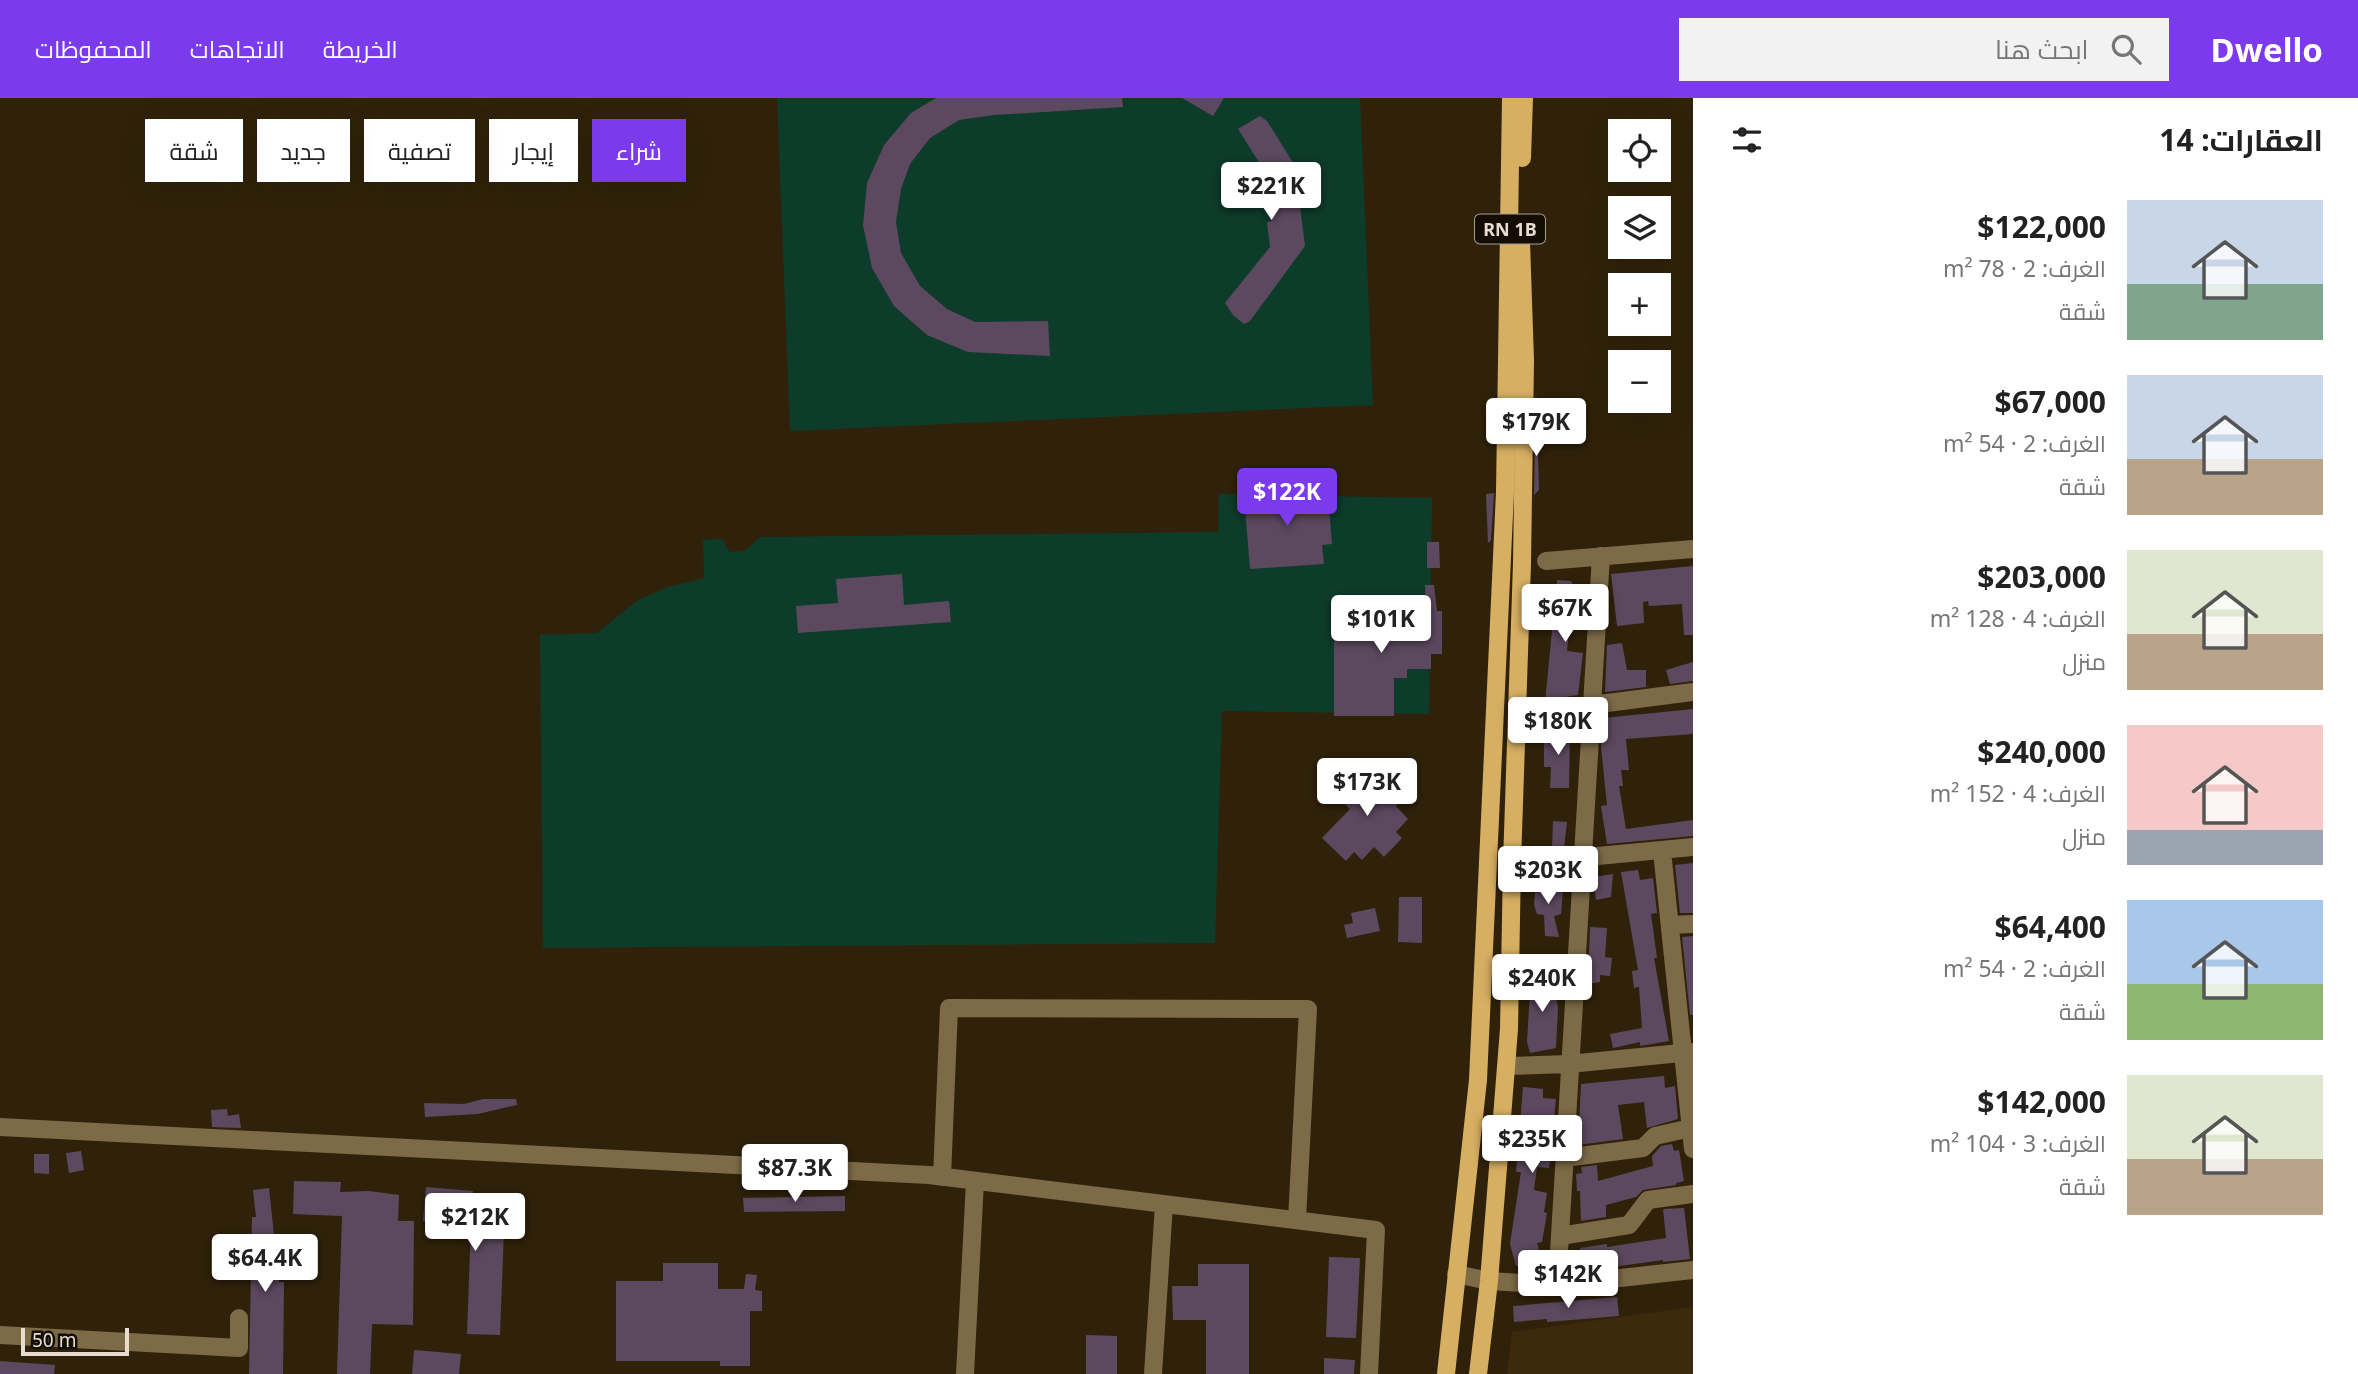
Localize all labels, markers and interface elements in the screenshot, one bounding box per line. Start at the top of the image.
search box [1679,18,2169,81]
text: Dwello [2211,27,2323,72]
icon: search [2107,30,2145,68]
text: ابحث هنا [1995,31,2089,67]
text: المحفوظات [35,32,152,65]
text: الاتجاهات [190,32,285,65]
text: الخريطة [323,32,398,65]
chip: شقة [145,119,243,182]
chip: جديد [257,119,350,182]
chip: تصفية [364,119,475,182]
chip: إيجار [489,119,578,182]
chip: شراء [592,119,686,182]
map controls [1608,119,1671,413]
button: locate [1608,119,1671,182]
text: العقارات: 14 [2159,119,2323,160]
icon: filters [1728,121,1766,159]
pin: $221K [1222,162,1320,222]
text: $221K [1237,169,1305,201]
button: layers [1608,196,1671,259]
text: $122,000 [1977,206,2106,247]
road number: RN 1B [1475,214,1545,244]
icon: home [2183,228,2267,312]
text: الغرف: 2 · 78 m² [1943,252,2106,284]
button: + [1608,273,1671,336]
text: شقة [2059,295,2106,327]
button: − [1608,350,1671,413]
text: $67,000 [1994,381,2106,422]
pin: $179K [1487,398,1585,458]
icon: home [2183,403,2267,487]
text: $179K [1502,405,1570,437]
text: الغرف: 2 · 54 m² [1943,427,2106,459]
pin: $122K [1238,468,1336,528]
text: شقة [2059,470,2106,502]
text: $122K [1253,475,1321,507]
text: $203,000 [1977,556,2106,597]
icon: home [2183,578,2267,662]
pin: $67K [1524,584,1606,644]
text: $67K [1538,591,1592,623]
pin: $101K [1332,596,1430,655]
text: $101K [1347,602,1415,634]
text: الغرف: 4 · 128 m² [1930,602,2106,634]
text: منزل [2062,645,2106,677]
pin: $180K [1509,698,1607,757]
text: $180K [1524,704,1592,736]
text: $240,000 [1977,731,2106,772]
icon: home [2183,753,2267,837]
pin: $173K [1318,758,1416,818]
text: $173K [1333,765,1401,797]
text: الغرف: 4 · 152 m² [1930,777,2106,809]
text: منزل [2062,820,2106,852]
pin: $203K [1499,846,1597,906]
text: $203K [1514,853,1582,885]
text: $64,400 [1994,906,2106,947]
icon: home [2183,928,2267,1012]
text: الغرف: 2 · 54 m² [1943,952,2106,984]
pin: $240K [1493,954,1591,1014]
text: $240K [1508,961,1576,993]
text: شقة [2059,995,2106,1027]
text: $142,000 [1977,1081,2106,1122]
icon: home [2183,1103,2267,1187]
pin: $235K [1483,1116,1581,1175]
text: $235K [1498,1122,1566,1154]
text: الغرف: 3 · 104 m² [1930,1127,2106,1159]
pin: $87.3K [738,1144,852,1204]
text: $87.3K [758,1151,832,1183]
text: شقة [2059,1170,2106,1202]
pin: $212K [426,1194,524,1253]
text: $212K [441,1200,509,1232]
pin: $64.4K [208,1234,322,1294]
text: $64.4K [228,1241,302,1273]
pin: $142K [1519,1250,1617,1310]
text: $142K [1534,1257,1602,1289]
scale bar [21,1325,130,1357]
text: 50 m [32,1327,76,1353]

